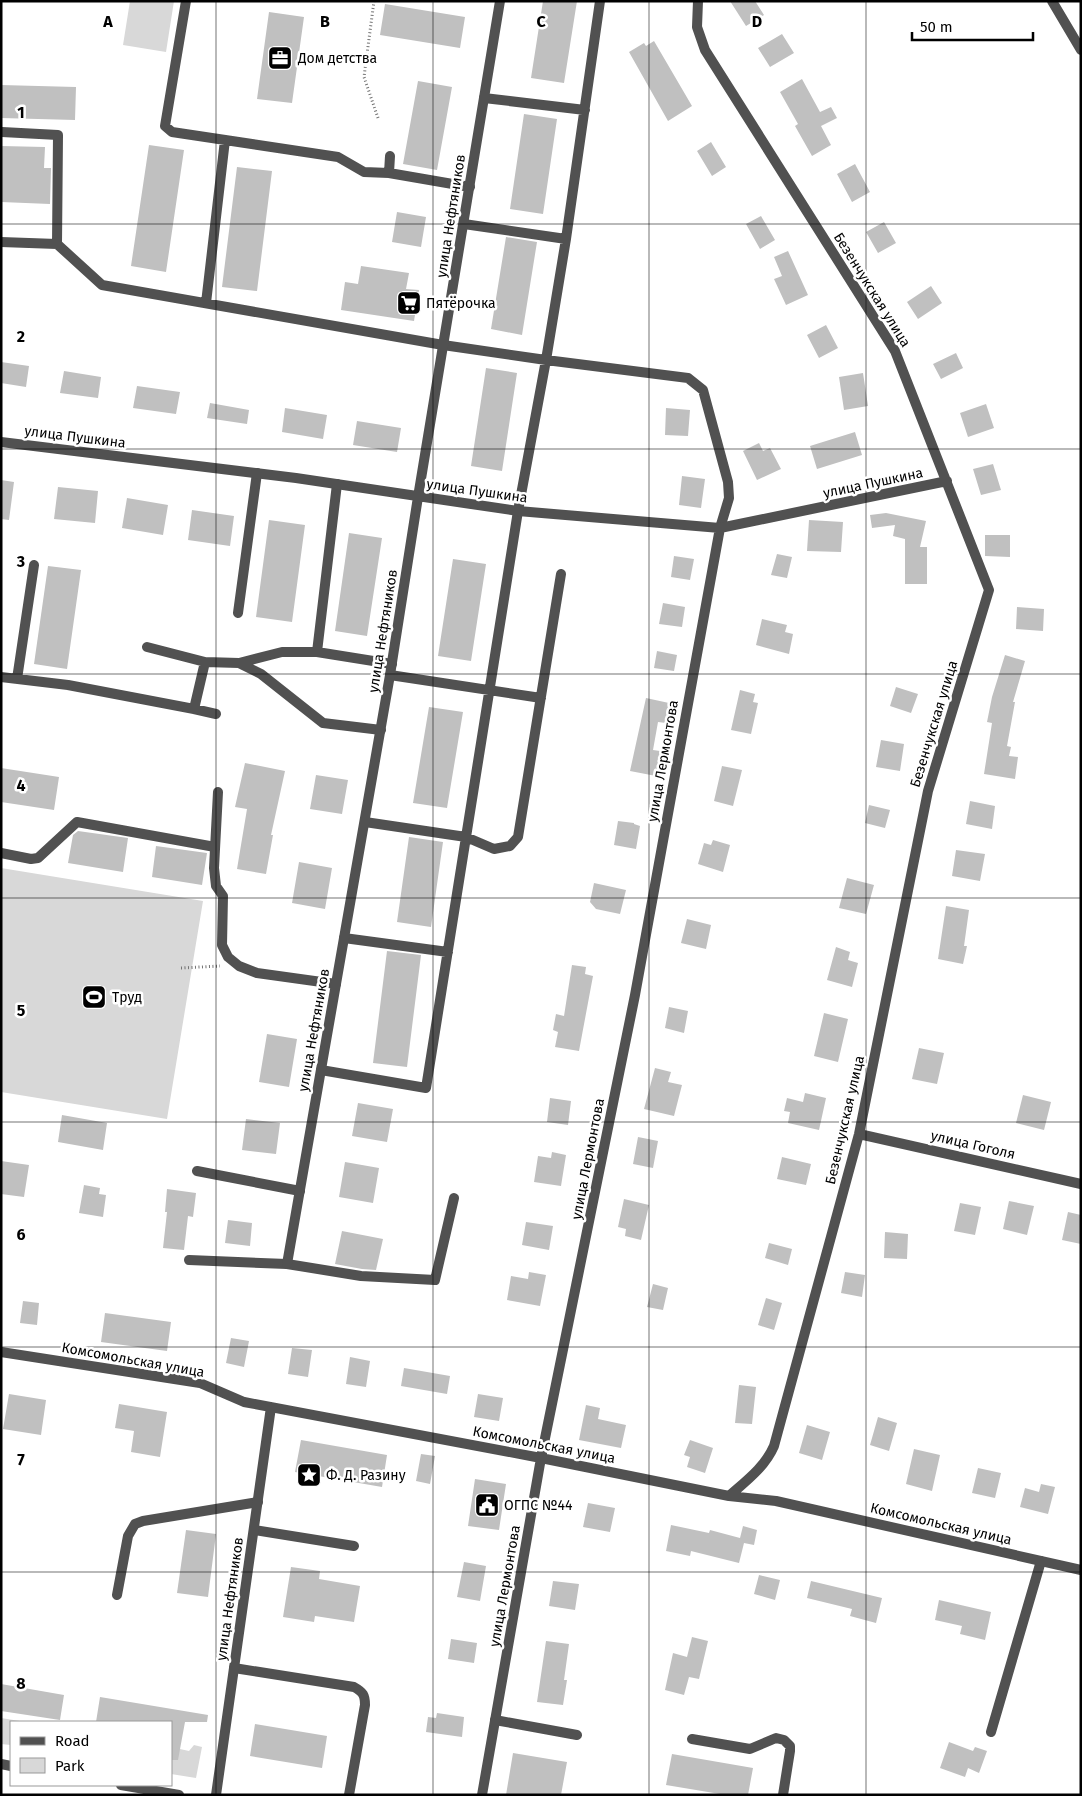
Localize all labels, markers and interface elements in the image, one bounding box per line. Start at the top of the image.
scale bar [912,10,1033,42]
text: A [102,12,113,31]
text: B [320,12,330,31]
text: C [536,12,546,31]
text: D [752,12,762,31]
text: 50 m [920,18,953,36]
office icon: Дом детства [267,45,293,71]
place label: Дом детства [297,50,377,67]
text: 1 [17,103,25,122]
street label: улица Нефтяников [433,153,469,279]
street label: Безенчукская улица [830,230,914,350]
supermarket icon: Пятёрочка [396,290,422,316]
place label: Пятёрочка [426,295,496,312]
text: 2 [17,327,25,346]
street label: улица Пушкина [23,422,127,452]
street label: улица Пушкина [821,464,925,502]
street label: улица Пушкина [425,476,529,506]
text: 3 [16,552,25,571]
street label: улица Нефтяников [365,568,401,694]
street label: Безенчукская улица [907,658,961,790]
street label: улица Лермонтова [644,699,682,823]
text: 4 [16,776,26,795]
street label: улица Нефтяников [295,967,333,1093]
sports icon: Труд [81,984,107,1010]
place label: Труд [112,989,142,1006]
text: 5 [17,1001,26,1020]
street label: Безенчукская улица [822,1054,868,1186]
street label: улица Лермонтова [568,1097,608,1221]
street label: улица Гоголя [929,1127,1017,1163]
text: 6 [16,1225,26,1244]
street label: Комсомольская улица [60,1339,206,1381]
street label: Комсомольская улица [471,1423,617,1467]
text: 7 [17,1450,25,1469]
place icon: Ф. Д. Разину [296,1462,322,1488]
place label: Ф. Д. Разину [326,1467,406,1484]
public building icon: ОГПС №44 [474,1492,500,1518]
place label: ОГПС №44 [504,1497,573,1514]
street label: Комсомольская улица [869,1499,1013,1549]
street label: улица Лермонтова [486,1524,524,1648]
street label: улица Нефтяников [213,1536,247,1662]
text: 8 [16,1674,26,1693]
legend [10,1721,172,1786]
text: Road [55,1732,90,1750]
text: Park [55,1757,85,1775]

